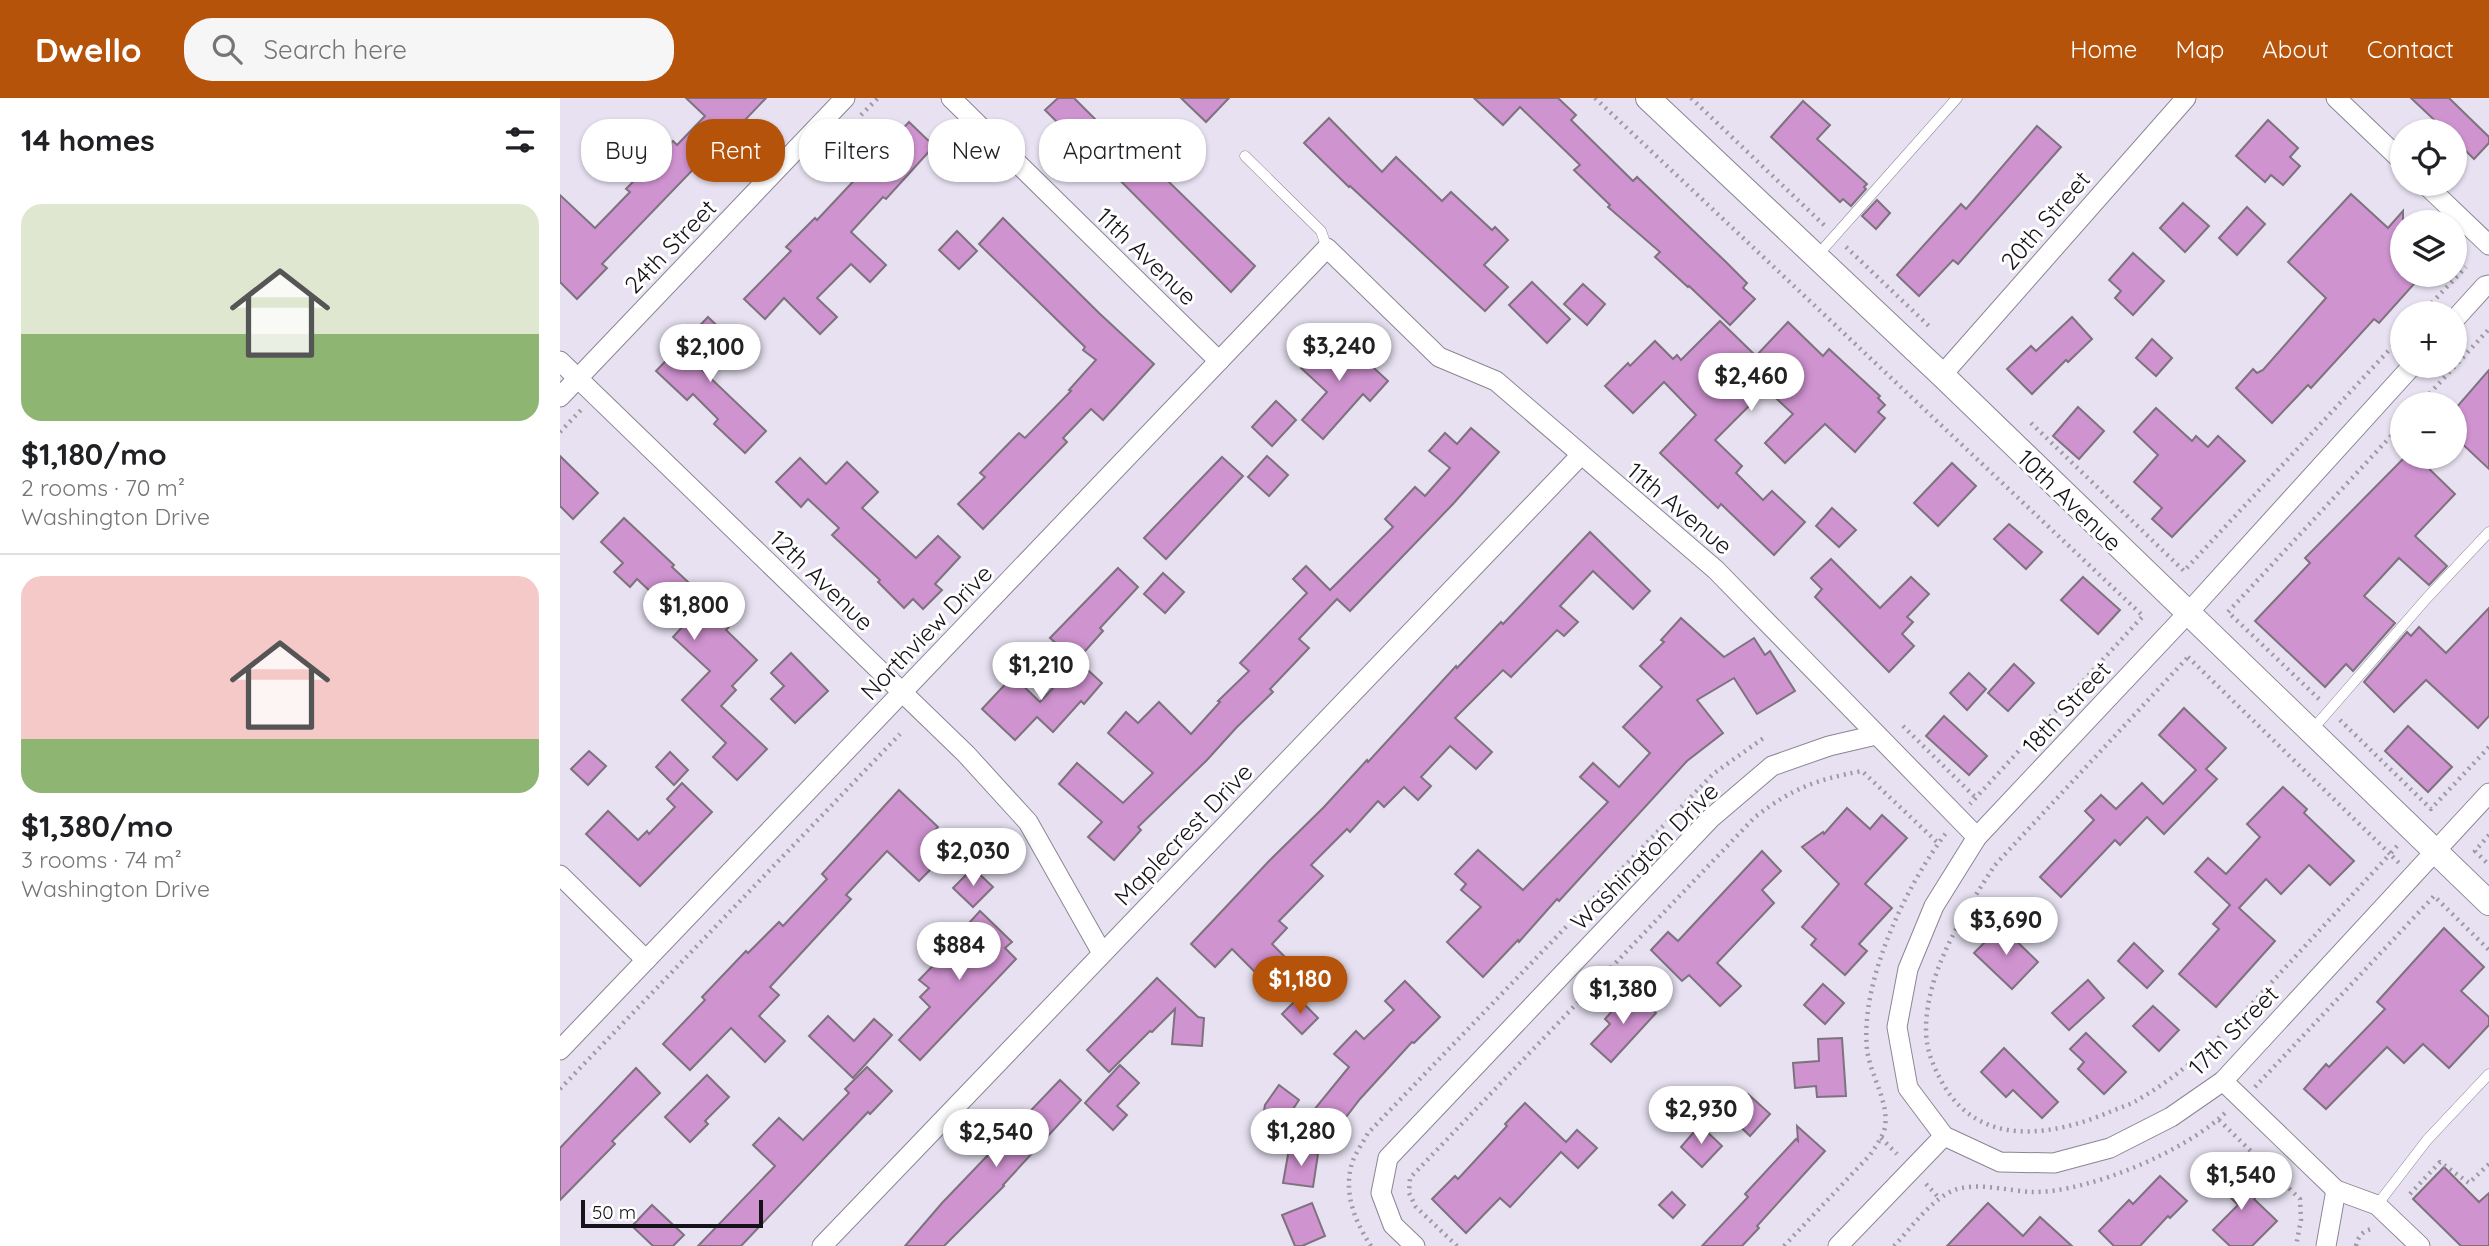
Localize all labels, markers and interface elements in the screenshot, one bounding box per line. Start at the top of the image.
search box [184,18,674,81]
text: Dwello [35,29,142,70]
icon: search [208,30,246,68]
text: Search here [264,33,407,66]
text: Home [2070,34,2137,64]
text: Map [2175,34,2224,64]
text: About [2262,34,2329,64]
text: Contact [2367,34,2454,64]
chip: Buy [581,119,672,182]
chip: Rent [686,119,785,182]
chip: Filters [799,119,914,182]
chip: New [928,119,1025,182]
chip: Apartment [1039,119,1206,182]
map controls [2390,119,2467,469]
button: locate [2390,119,2467,196]
text: 14 homes [21,121,155,159]
icon: filters [501,121,539,159]
street label: 20th Street [1994,164,2096,276]
street label: 24th Street [618,193,722,299]
street label: 11th Avenue [1090,201,1204,311]
button: layers [2390,210,2467,287]
icon: home [217,250,343,376]
button: + [2390,301,2467,378]
pin: $2,100 [653,324,767,384]
pin: $3,240 [1282,324,1396,383]
text: $3,240 [1302,331,1376,360]
text: $2,100 [676,332,744,361]
pin: $2,460 [1694,354,1808,413]
text: $2,460 [1714,361,1788,390]
button: − [2390,392,2467,469]
text: $1,180/mo [21,435,167,473]
street label: 10th Avenue [2012,443,2128,557]
street label: 11th Avenue [1621,455,1739,561]
text: 2 rooms · 70 m² [21,473,185,502]
text: Washington Drive [21,502,210,531]
street label: 12th Avenue [764,523,880,637]
street label: Northview Drive [854,558,998,706]
pin: $1,800 [637,582,751,642]
text: $1,800 [659,590,729,619]
icon: home [217,622,343,748]
pin: $1,210 [984,642,1098,702]
text: $1,210 [1008,650,1074,679]
street label: 18th Street [2016,654,2116,760]
street label: Maplecrest Drive [1108,757,1258,911]
street label: Washington Drive [1564,776,1724,936]
text: $1,380/mo [21,807,173,845]
pin: $2,030 [916,828,1030,888]
text: $2,030 [936,836,1010,865]
text: 3 rooms · 74 m² [21,845,182,874]
text: Washington Drive [21,874,210,903]
pin: $3,690 [1949,898,2063,957]
text: $3,690 [1970,905,2042,934]
pin: $884 [918,922,1000,982]
text: $884 [933,930,985,959]
pin: $1,180 [1243,956,1357,1016]
text: $1,180 [1268,964,1332,993]
pin: $1,380 [1566,967,1680,1026]
text: $1,380 [1589,974,1657,1003]
street label: 17th Street [2182,979,2284,1081]
pin: $2,930 [1644,1086,1758,1146]
text: $2,930 [1665,1094,1737,1123]
pin: $1,280 [1244,1108,1358,1168]
pin: $2,540 [939,1110,1053,1169]
text: $1,280 [1267,1116,1335,1145]
text: $2,540 [959,1117,1033,1146]
pin: $1,540 [2184,1152,2298,1212]
text: $1,540 [2206,1160,2276,1189]
scale bar [581,1197,763,1229]
text: 50 m [592,1200,636,1224]

